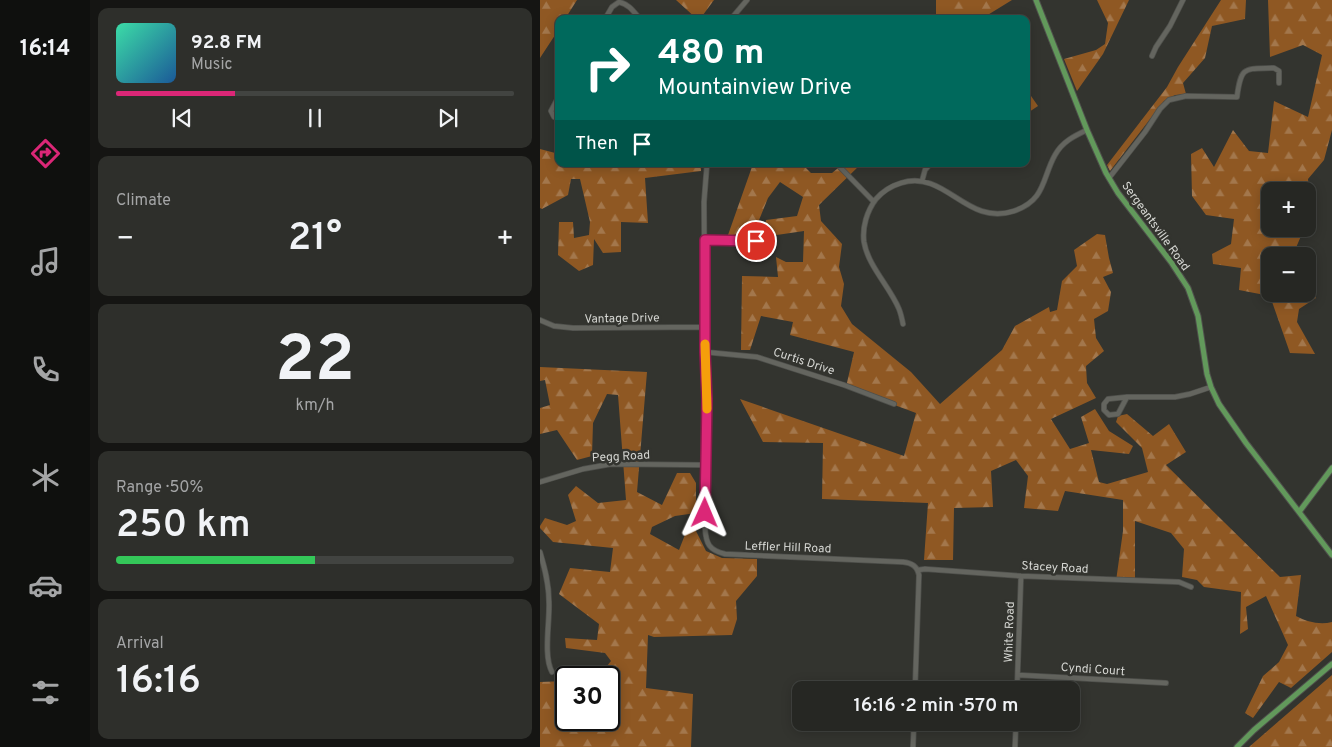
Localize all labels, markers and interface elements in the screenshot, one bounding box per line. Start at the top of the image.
text: 92.8 FM [191,31,262,55]
text: 480 m [658,32,764,76]
icon: right [575,35,640,100]
text: 16:14 [20,36,70,63]
text: Music [191,55,232,75]
text: Mountainview Drive [658,75,852,102]
icon: previous [168,104,196,132]
icon: pause [301,104,329,132]
icon: next [434,104,462,132]
icon: arrive [628,130,656,158]
text: Then [575,132,618,156]
icon: directions [28,136,63,171]
street label: Sergeantsville Road [1117,179,1193,274]
map controls [1261,182,1316,302]
button: + [1261,182,1316,237]
text: Climate [116,191,171,211]
text: 21° [288,215,342,264]
pin [735,220,777,262]
text: − [116,222,134,258]
text: + [496,222,514,258]
icon: arrive [742,227,770,255]
icon: music [28,244,63,279]
button: − [1261,247,1316,302]
street label: Vantage Drive [584,310,660,328]
text: 22 [275,322,355,404]
street label: Curtis Drive [771,345,836,379]
icon: phone [28,352,63,387]
text: km/h [296,396,334,416]
street label: Pegg Road [592,447,651,467]
icon: climate [28,460,63,495]
text: Range · 50% [116,478,204,498]
position arrow [678,486,730,538]
text: 250 km [116,502,251,551]
street label: Leffler Hill Road [744,538,832,558]
street label: Stacey Road [1021,558,1089,578]
icon: car [28,568,63,603]
street label: White Road [1001,601,1019,663]
text: Arrival [116,634,164,654]
text: 16:16 [116,658,201,707]
street label: Cyndi Court [1060,660,1126,680]
speed limit sign: 30 [555,666,620,731]
icon: filters [28,675,63,710]
text: 16:16 · 2 min · 570 m [853,694,1019,718]

